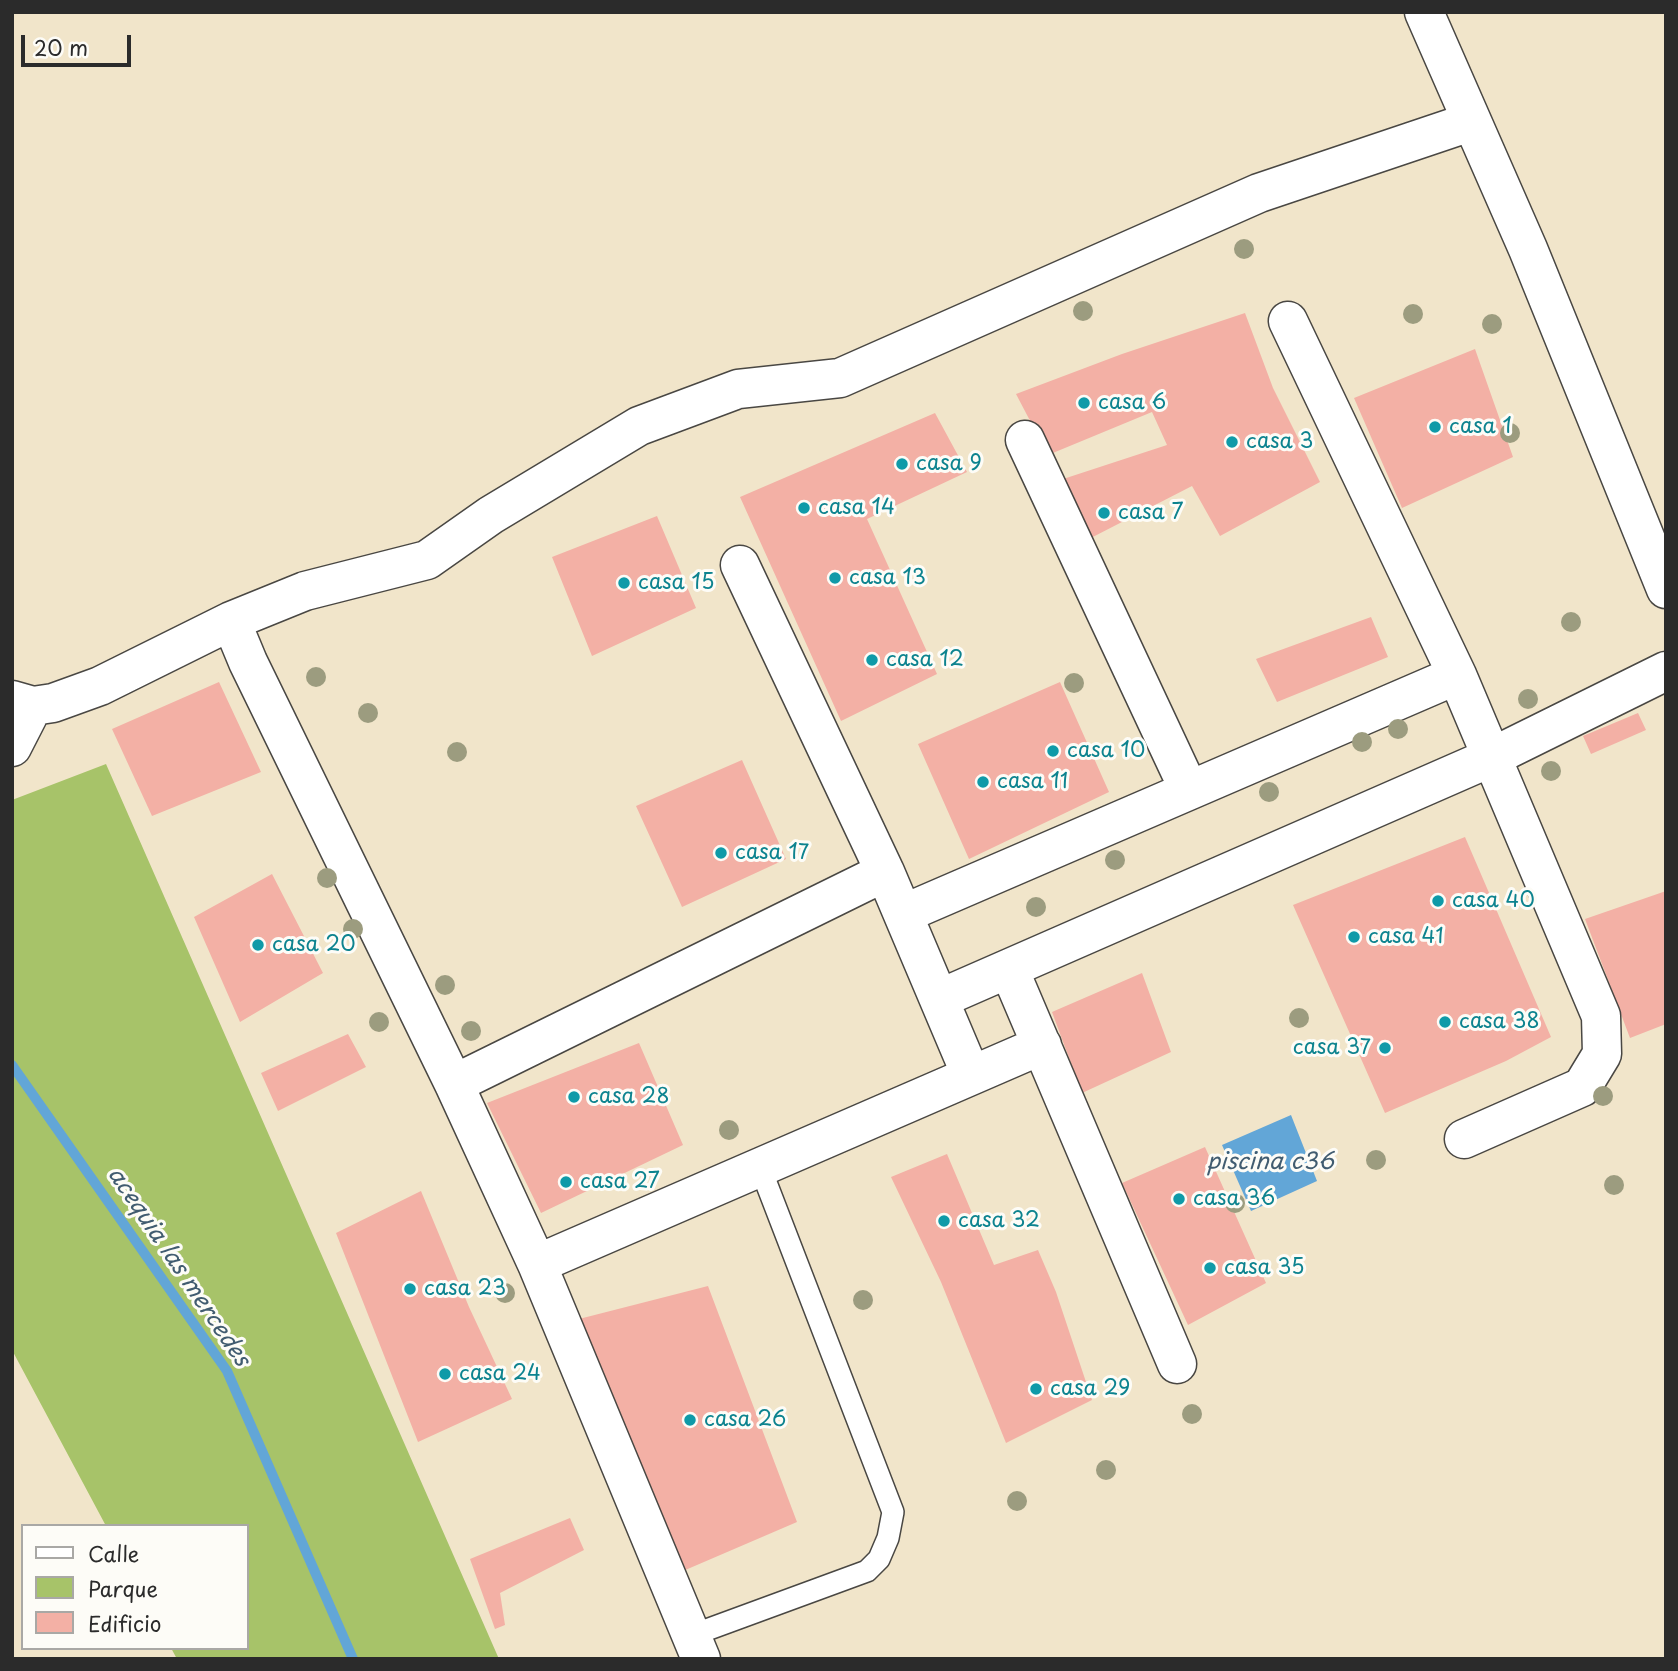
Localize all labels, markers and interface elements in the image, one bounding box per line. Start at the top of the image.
scale bar [24,21,135,65]
text: 20 m [34,31,88,63]
place label: casa 6 [1098,390,1166,416]
marker: casa 6 [1076,395,1092,411]
place label: casa 1 [1449,414,1512,440]
marker: casa 1 [1427,419,1443,435]
place label: casa 3 [1246,429,1313,455]
marker: casa 3 [1224,434,1240,450]
place label: casa 9 [916,451,982,477]
marker: casa 9 [894,456,910,472]
place label: casa 14 [818,495,895,521]
marker: casa 14 [796,500,812,516]
place label: casa 7 [1118,500,1184,526]
marker: casa 7 [1096,505,1112,521]
place label: casa 13 [849,565,926,591]
place label: casa 15 [638,570,715,596]
marker: casa 13 [827,570,843,586]
marker: casa 15 [616,575,632,591]
place label: casa 12 [886,647,964,673]
marker: casa 12 [864,652,880,668]
place label: casa 10 [1067,738,1145,764]
marker: casa 10 [1045,743,1061,759]
place label: casa 11 [997,769,1068,795]
marker: casa 11 [975,774,991,790]
place label: casa 17 [735,840,809,866]
marker: casa 17 [713,845,729,861]
place label: casa 40 [1452,888,1535,914]
marker: casa 40 [1430,893,1446,909]
place label: casa 41 [1368,924,1444,950]
marker: casa 41 [1346,929,1362,945]
place label: casa 20 [272,932,356,958]
marker: casa 20 [250,937,266,953]
place label: casa 38 [1459,1009,1540,1035]
marker: casa 38 [1437,1014,1453,1030]
place label: casa 37 [1293,1035,1371,1061]
marker: casa 37 [1377,1040,1393,1056]
place label: casa 28 [588,1084,670,1110]
marker: casa 28 [566,1089,582,1105]
water label: piscina c36 [1206,1149,1334,1177]
water label: acequia las mercedes [101,1162,255,1372]
place label: casa 27 [580,1169,660,1195]
marker: casa 27 [558,1174,574,1190]
place label: casa 36 [1193,1186,1275,1212]
marker: casa 36 [1171,1191,1187,1207]
place label: casa 32 [958,1208,1040,1234]
marker: casa 32 [936,1213,952,1229]
place label: casa 35 [1224,1255,1304,1281]
marker: casa 35 [1202,1260,1218,1276]
place label: casa 23 [424,1276,506,1302]
marker: casa 23 [402,1281,418,1297]
place label: casa 24 [459,1361,541,1387]
marker: casa 24 [437,1366,453,1382]
place label: casa 29 [1050,1376,1130,1402]
marker: casa 29 [1028,1381,1044,1397]
place label: casa 26 [704,1407,786,1433]
marker: casa 26 [682,1412,698,1428]
legend [21,1524,248,1650]
text: Calle [88,1537,139,1569]
text: Parque [88,1572,158,1604]
text: Edificio [88,1607,161,1639]

